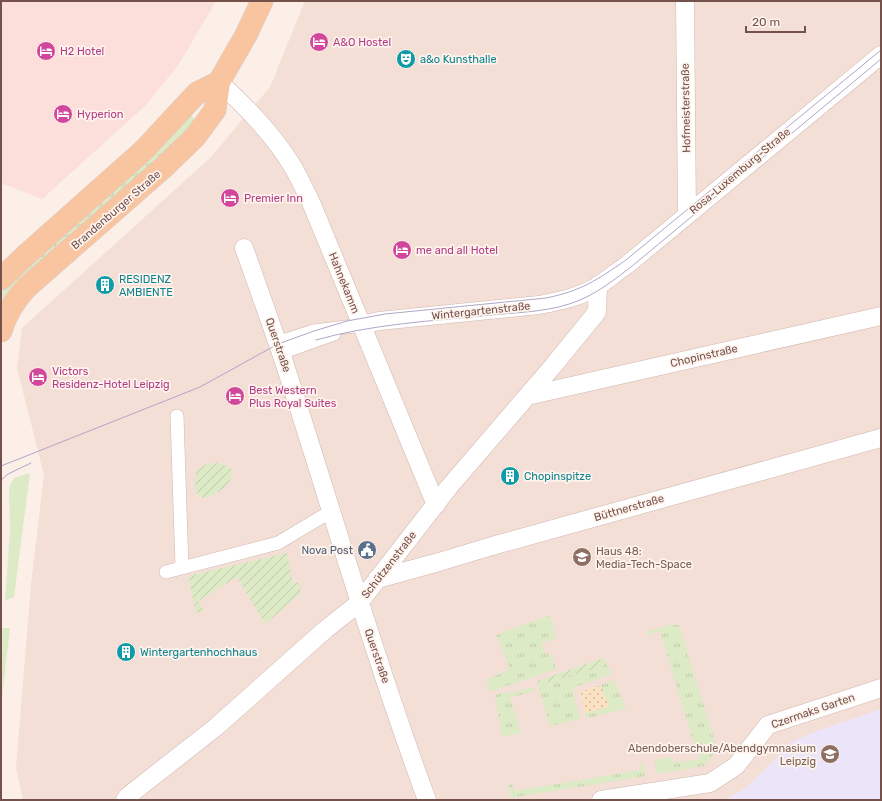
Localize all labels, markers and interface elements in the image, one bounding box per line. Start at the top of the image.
scale bar [746,8,805,34]
text: 20 m [752,15,780,29]
hotel icon: A&O Hostel [308,31,330,53]
place label: A&O Hostel [333,36,391,49]
hotel icon: H2 Hotel [35,40,57,62]
place label: H2 Hotel [60,45,104,58]
theatre icon: a&o Kunsthalle [395,48,417,70]
place label: a&o Kunsthalle [420,53,497,66]
street label: Hofmeisterstraße [679,63,693,153]
hotel icon: Hyperion [52,103,74,125]
place label: Hyperion [77,108,123,121]
street label: Rosa-Luxemburg-Straße [687,125,793,217]
street label: Brandenburger Straße [69,168,163,252]
hotel icon: Premier Inn [219,187,241,209]
place label: Premier Inn [244,192,303,205]
hotel icon: me and all Hotel [391,239,413,261]
place label: me and all Hotel [416,244,498,257]
street label: Hahnekamm [326,251,362,316]
place label: RESIDENZ AMBIENTE [119,273,173,299]
building icon: RESIDENZ AMBIENTE [94,274,116,296]
street label: Wintergartenstraße [431,299,531,323]
street label: Querstraße [263,316,293,374]
street label: Chopinstraße [669,342,739,370]
place label: Victors Residenz-Hotel Leipzig [52,365,170,391]
hotel icon: Victors Residenz-Hotel Leipzig [27,366,49,388]
place label: Best Western Plus Royal Suites [249,384,337,410]
hotel icon: Best Western Plus Royal Suites [224,385,246,407]
building icon: Chopinspitze [499,465,521,487]
place label: Chopinspitze [524,470,591,483]
street label: Büttnerstraße [592,492,666,524]
street label: Schützenstraße [359,529,419,601]
public building icon: Nova Post [356,539,378,561]
place label: Nova Post [301,544,354,557]
place label: Haus 48: Media-Tech-Space [596,545,692,571]
school or university icon: Haus 48: Media-Tech-Space [571,546,593,568]
street label: Querstraße [362,627,392,685]
building icon: Wintergartenhochhaus [115,641,137,663]
place label: Wintergartenhochhaus [140,646,258,659]
street label: Czermaks Garten [769,691,857,731]
place label: Abendoberschule/Abendgymnasium Leipzig [628,742,816,768]
school or university icon: Abendoberschule/Abendgymnasium Leipzig [819,743,841,765]

